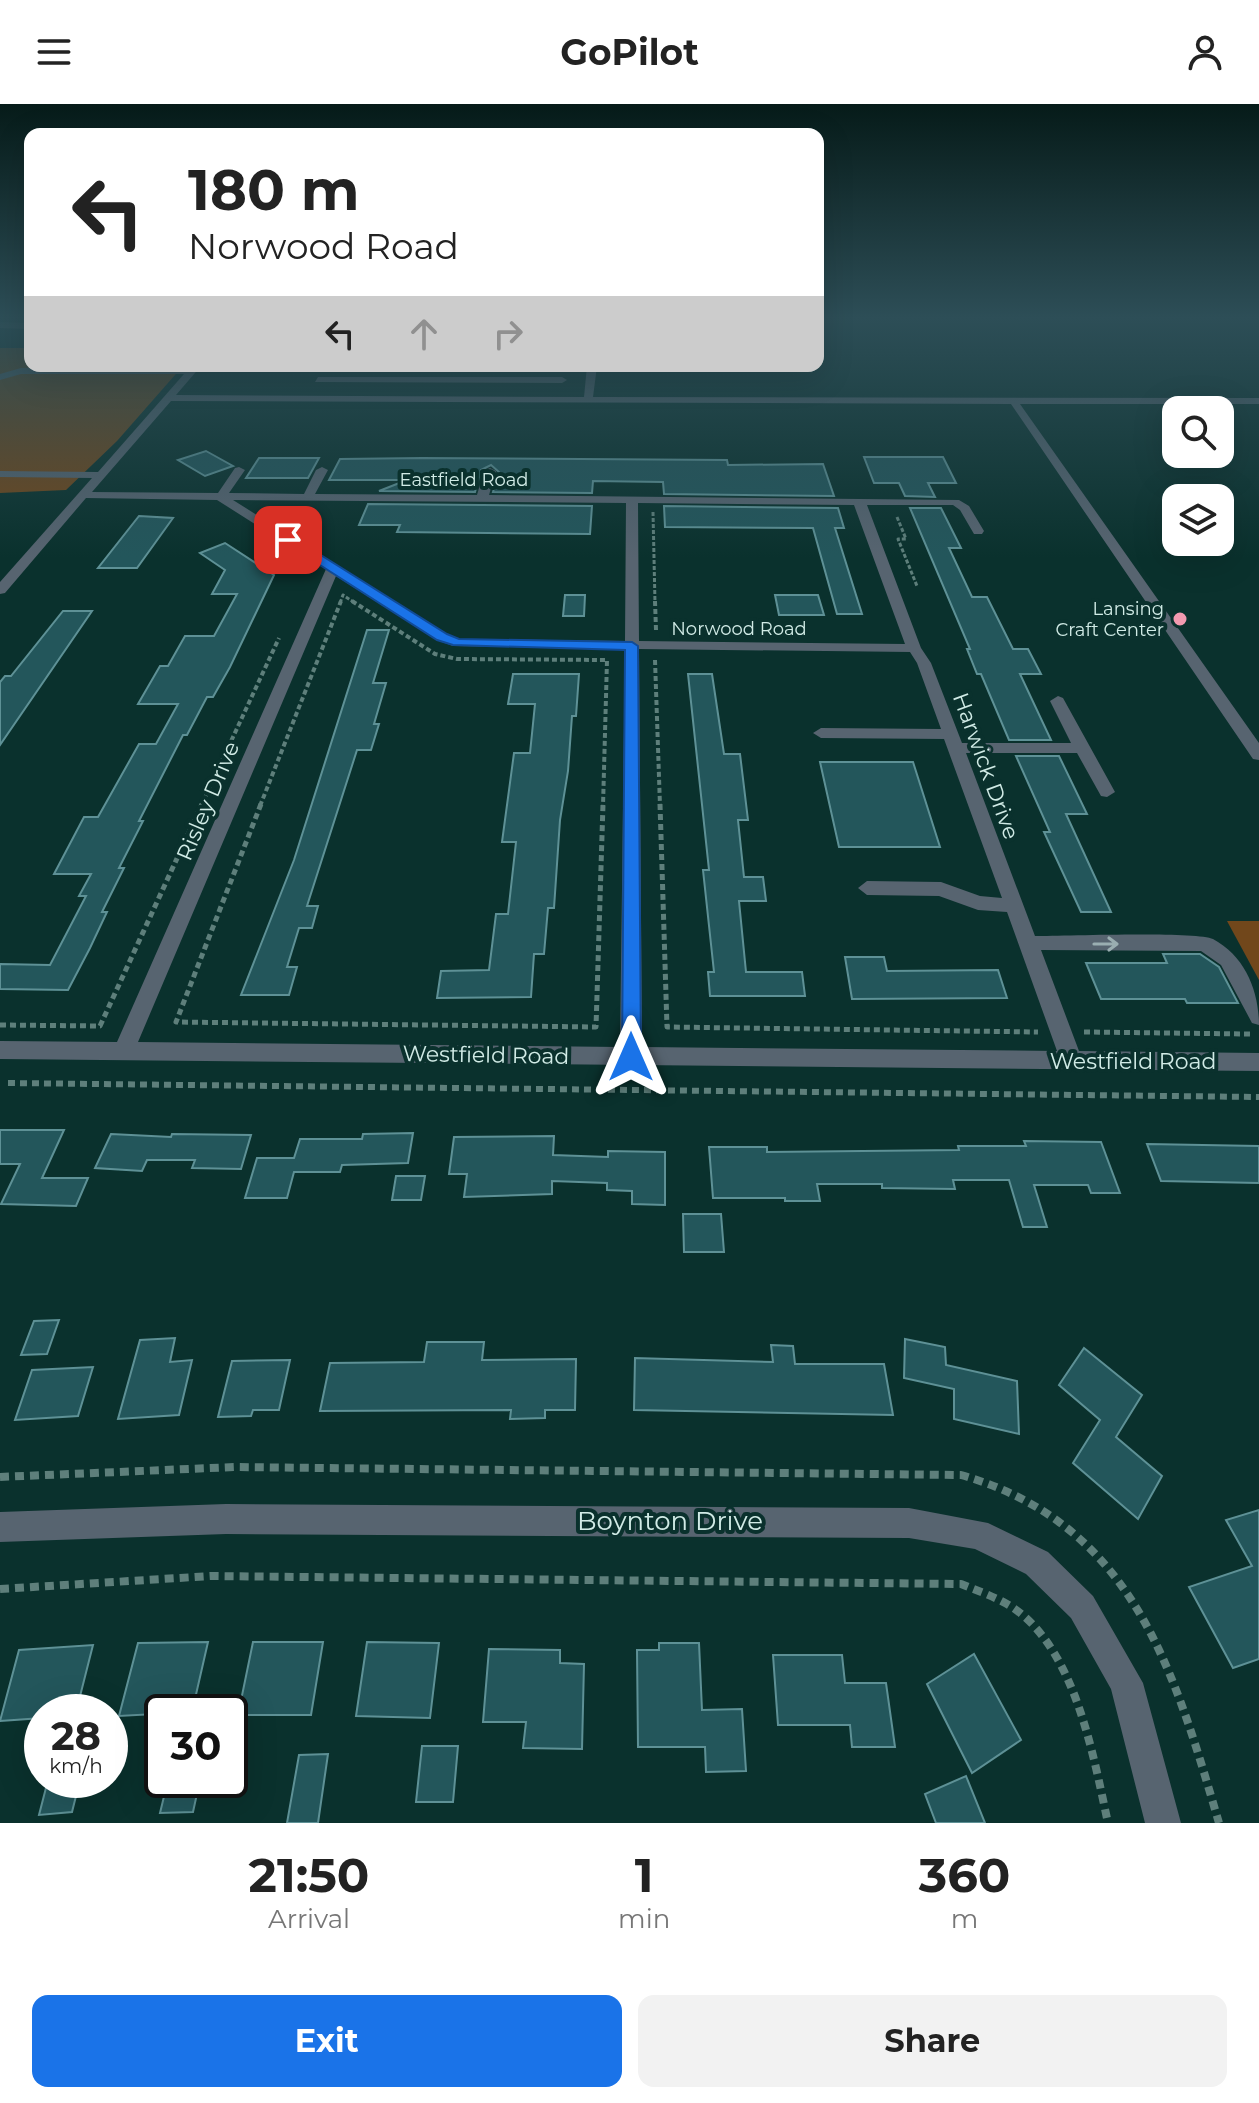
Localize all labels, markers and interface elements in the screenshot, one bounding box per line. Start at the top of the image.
icon: menu [32,30,76,74]
text: GoPilot [560,30,699,74]
icon: person [1183,30,1227,74]
text: 180 m [188,156,360,224]
icon: left [56,160,160,264]
text: Norwood Road [188,224,459,268]
icon: left [318,312,362,356]
icon: ahead [402,312,446,356]
icon: right [486,312,530,356]
map controls [1162,396,1234,556]
button: search [1162,396,1234,468]
street label: Eastfield Road [399,469,529,491]
button: layers [1162,484,1234,556]
pin [254,506,322,574]
icon: arrive [266,518,310,562]
place label: Lansing Craft Center [1056,598,1164,641]
marker: Lansing Craft Center [1171,610,1189,628]
street label: Norwood Road [671,618,807,640]
street label: Harwick Drive [947,689,1025,843]
street label: Risley Drive [171,737,245,865]
one-way arrow [1092,936,1119,952]
position arrow [589,1015,673,1099]
street label: Westfield Road [402,1040,570,1070]
street label: Westfield Road [1050,1048,1216,1075]
street label: Boynton Drive [577,1505,763,1537]
speed limit sign: 30 [144,1694,248,1798]
text: 28 [51,1711,101,1760]
text: km/h [49,1754,103,1778]
text: 21:50 [249,1846,369,1904]
text: 1 [635,1846,654,1904]
text: 360 [919,1846,1010,1904]
text: Arrival [268,1903,350,1935]
text: min [618,1903,670,1935]
text: m [951,1903,978,1935]
button: Exit [32,1995,622,2087]
button: Share [638,1995,1227,2087]

